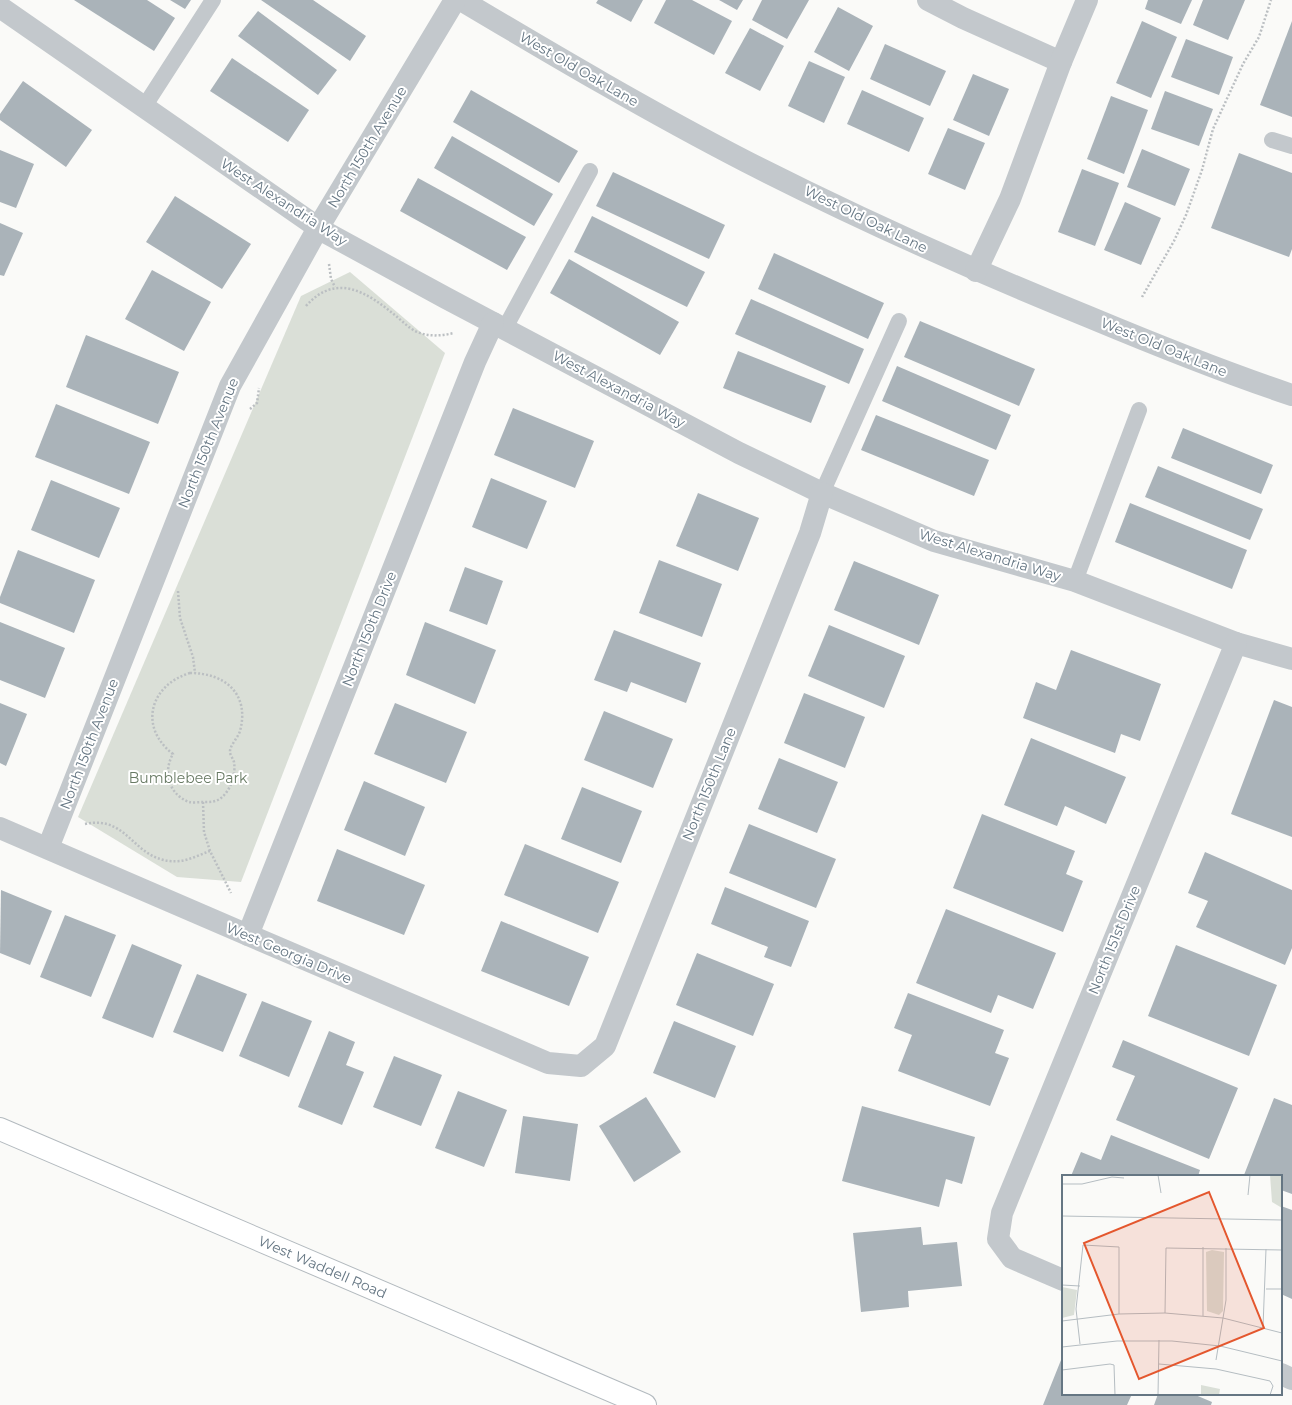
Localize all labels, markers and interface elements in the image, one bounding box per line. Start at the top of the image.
street label: West Old Oak Lane [516,28,642,110]
street label: North 150th Avenue [324,83,410,211]
street label: West Alexandria Way [217,154,351,250]
street label: West Old Oak Lane [802,181,930,257]
street label: West Old Oak Lane [1098,313,1230,381]
street label: West Alexandria Way [550,346,689,432]
street label: North 150th Avenue [174,375,242,511]
street label: West Alexandria Way [917,525,1064,585]
street label: North 150th Drive [338,569,400,689]
street label: North 150th Avenue [56,676,122,812]
street label: North 150th Lane [678,725,740,843]
park label: Bumblebee Park [129,769,248,787]
street label: North 151st Drive [1084,883,1144,997]
street label: West Georgia Drive [223,918,355,988]
inset map [1062,1175,1282,1395]
street label: West Waddell Road [256,1232,390,1302]

